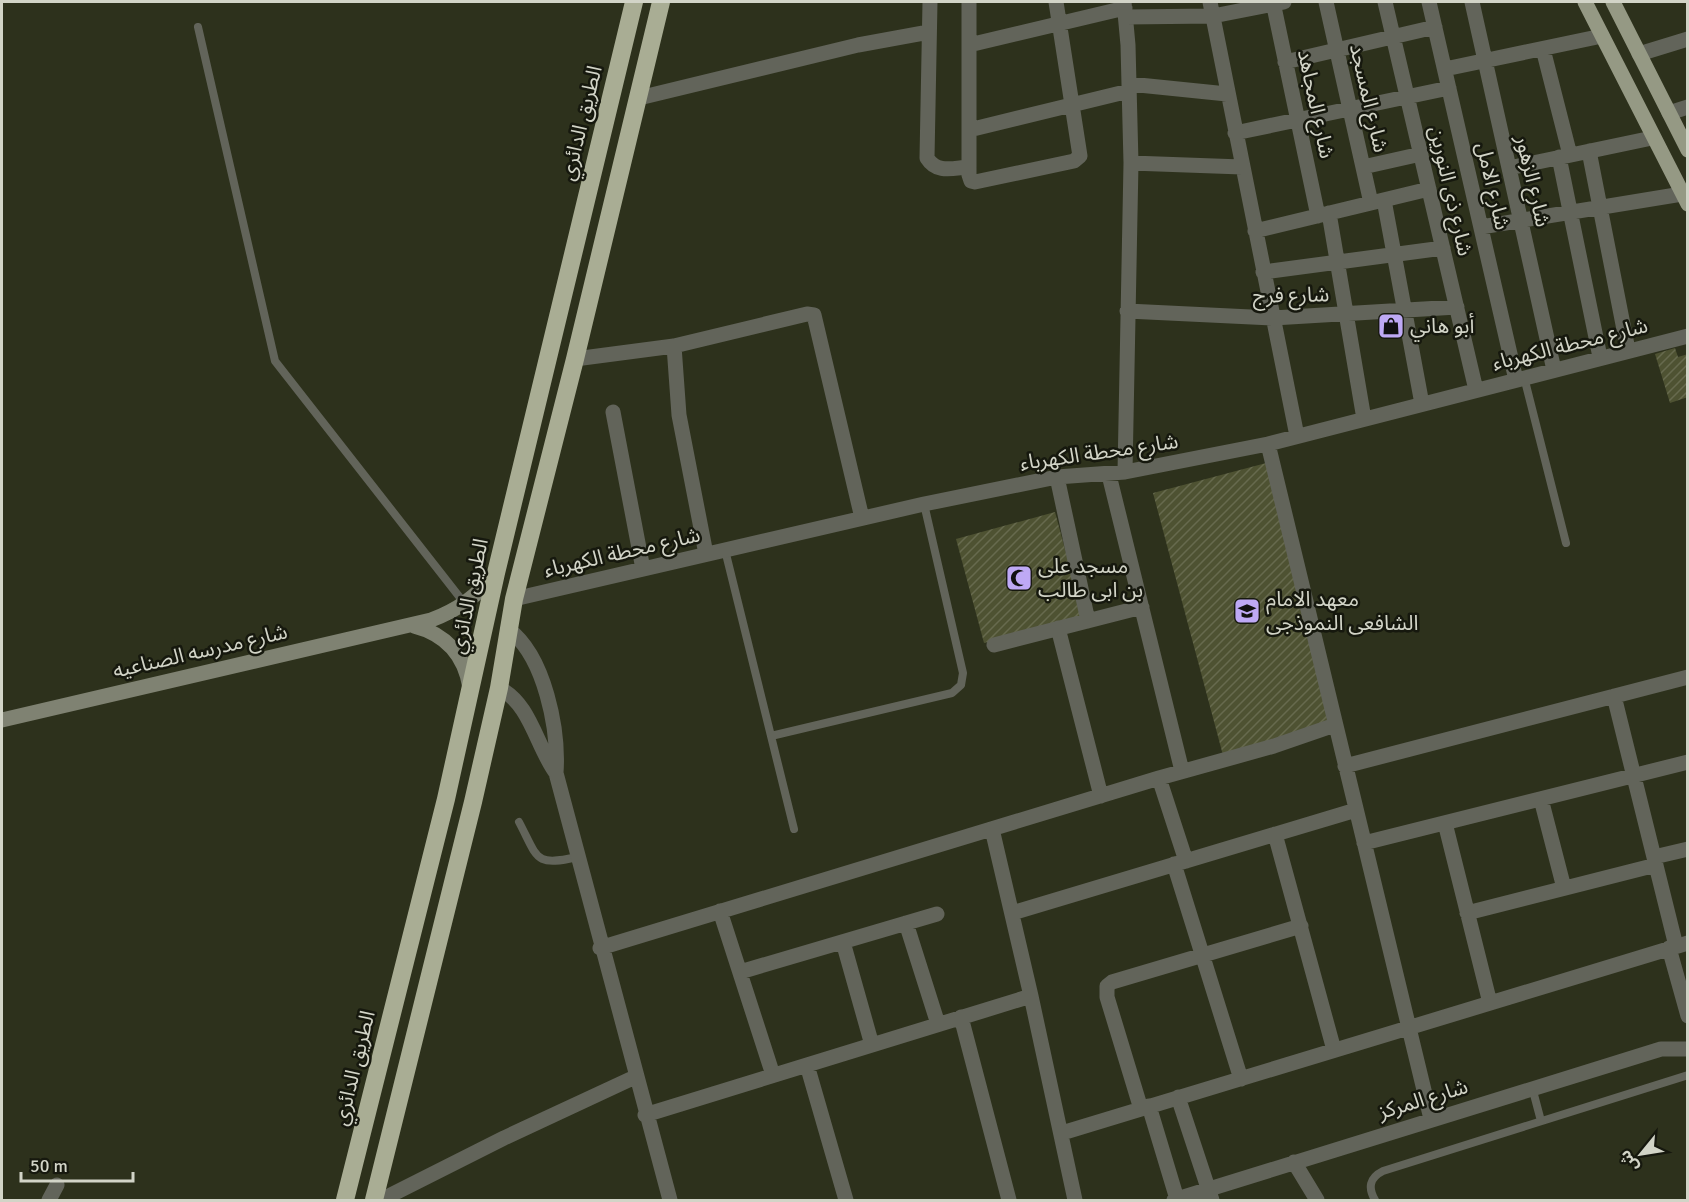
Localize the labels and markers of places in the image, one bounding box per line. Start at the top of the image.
shop icon: أبو هاني [1376,311,1406,341]
place label: أبو هاني [1410,313,1474,342]
place label: مسجد على بن ابى طالب [1038,553,1143,603]
mosque icon: مسجد على بن ابى طالب [1004,563,1034,593]
place label: معهد الامام الشافعى النموذجى [1266,586,1418,636]
school or university icon: معهد الامام الشافعى النموذجى [1232,596,1262,626]

